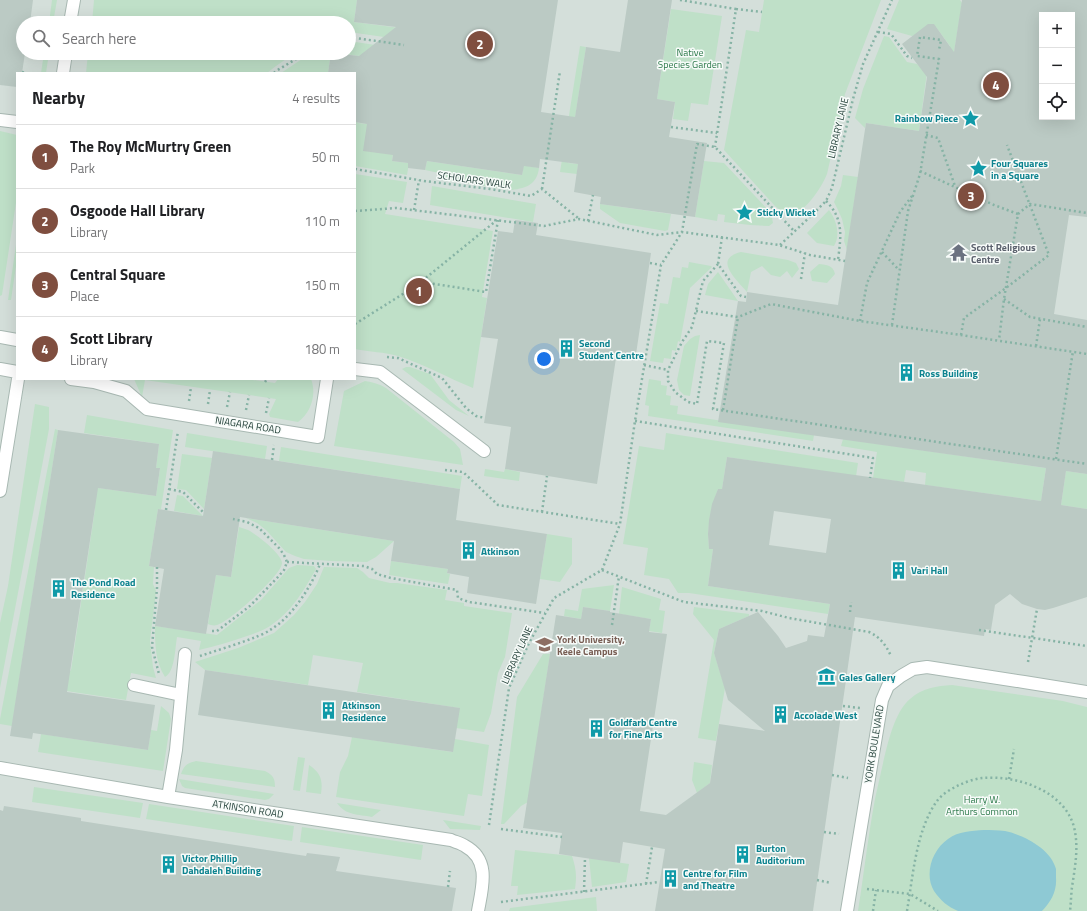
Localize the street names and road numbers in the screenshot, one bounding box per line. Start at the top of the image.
street label: LIBRARY LANE [824,96,852,160]
street label: SCHOLARS WALK [436,167,512,193]
street label: NIAGARA ROAD [214,412,282,438]
street label: LIBRARY LANE [498,623,537,686]
street label: YORK BOULEVARD [860,704,888,784]
street label: ATKINSON ROAD [211,796,285,822]

